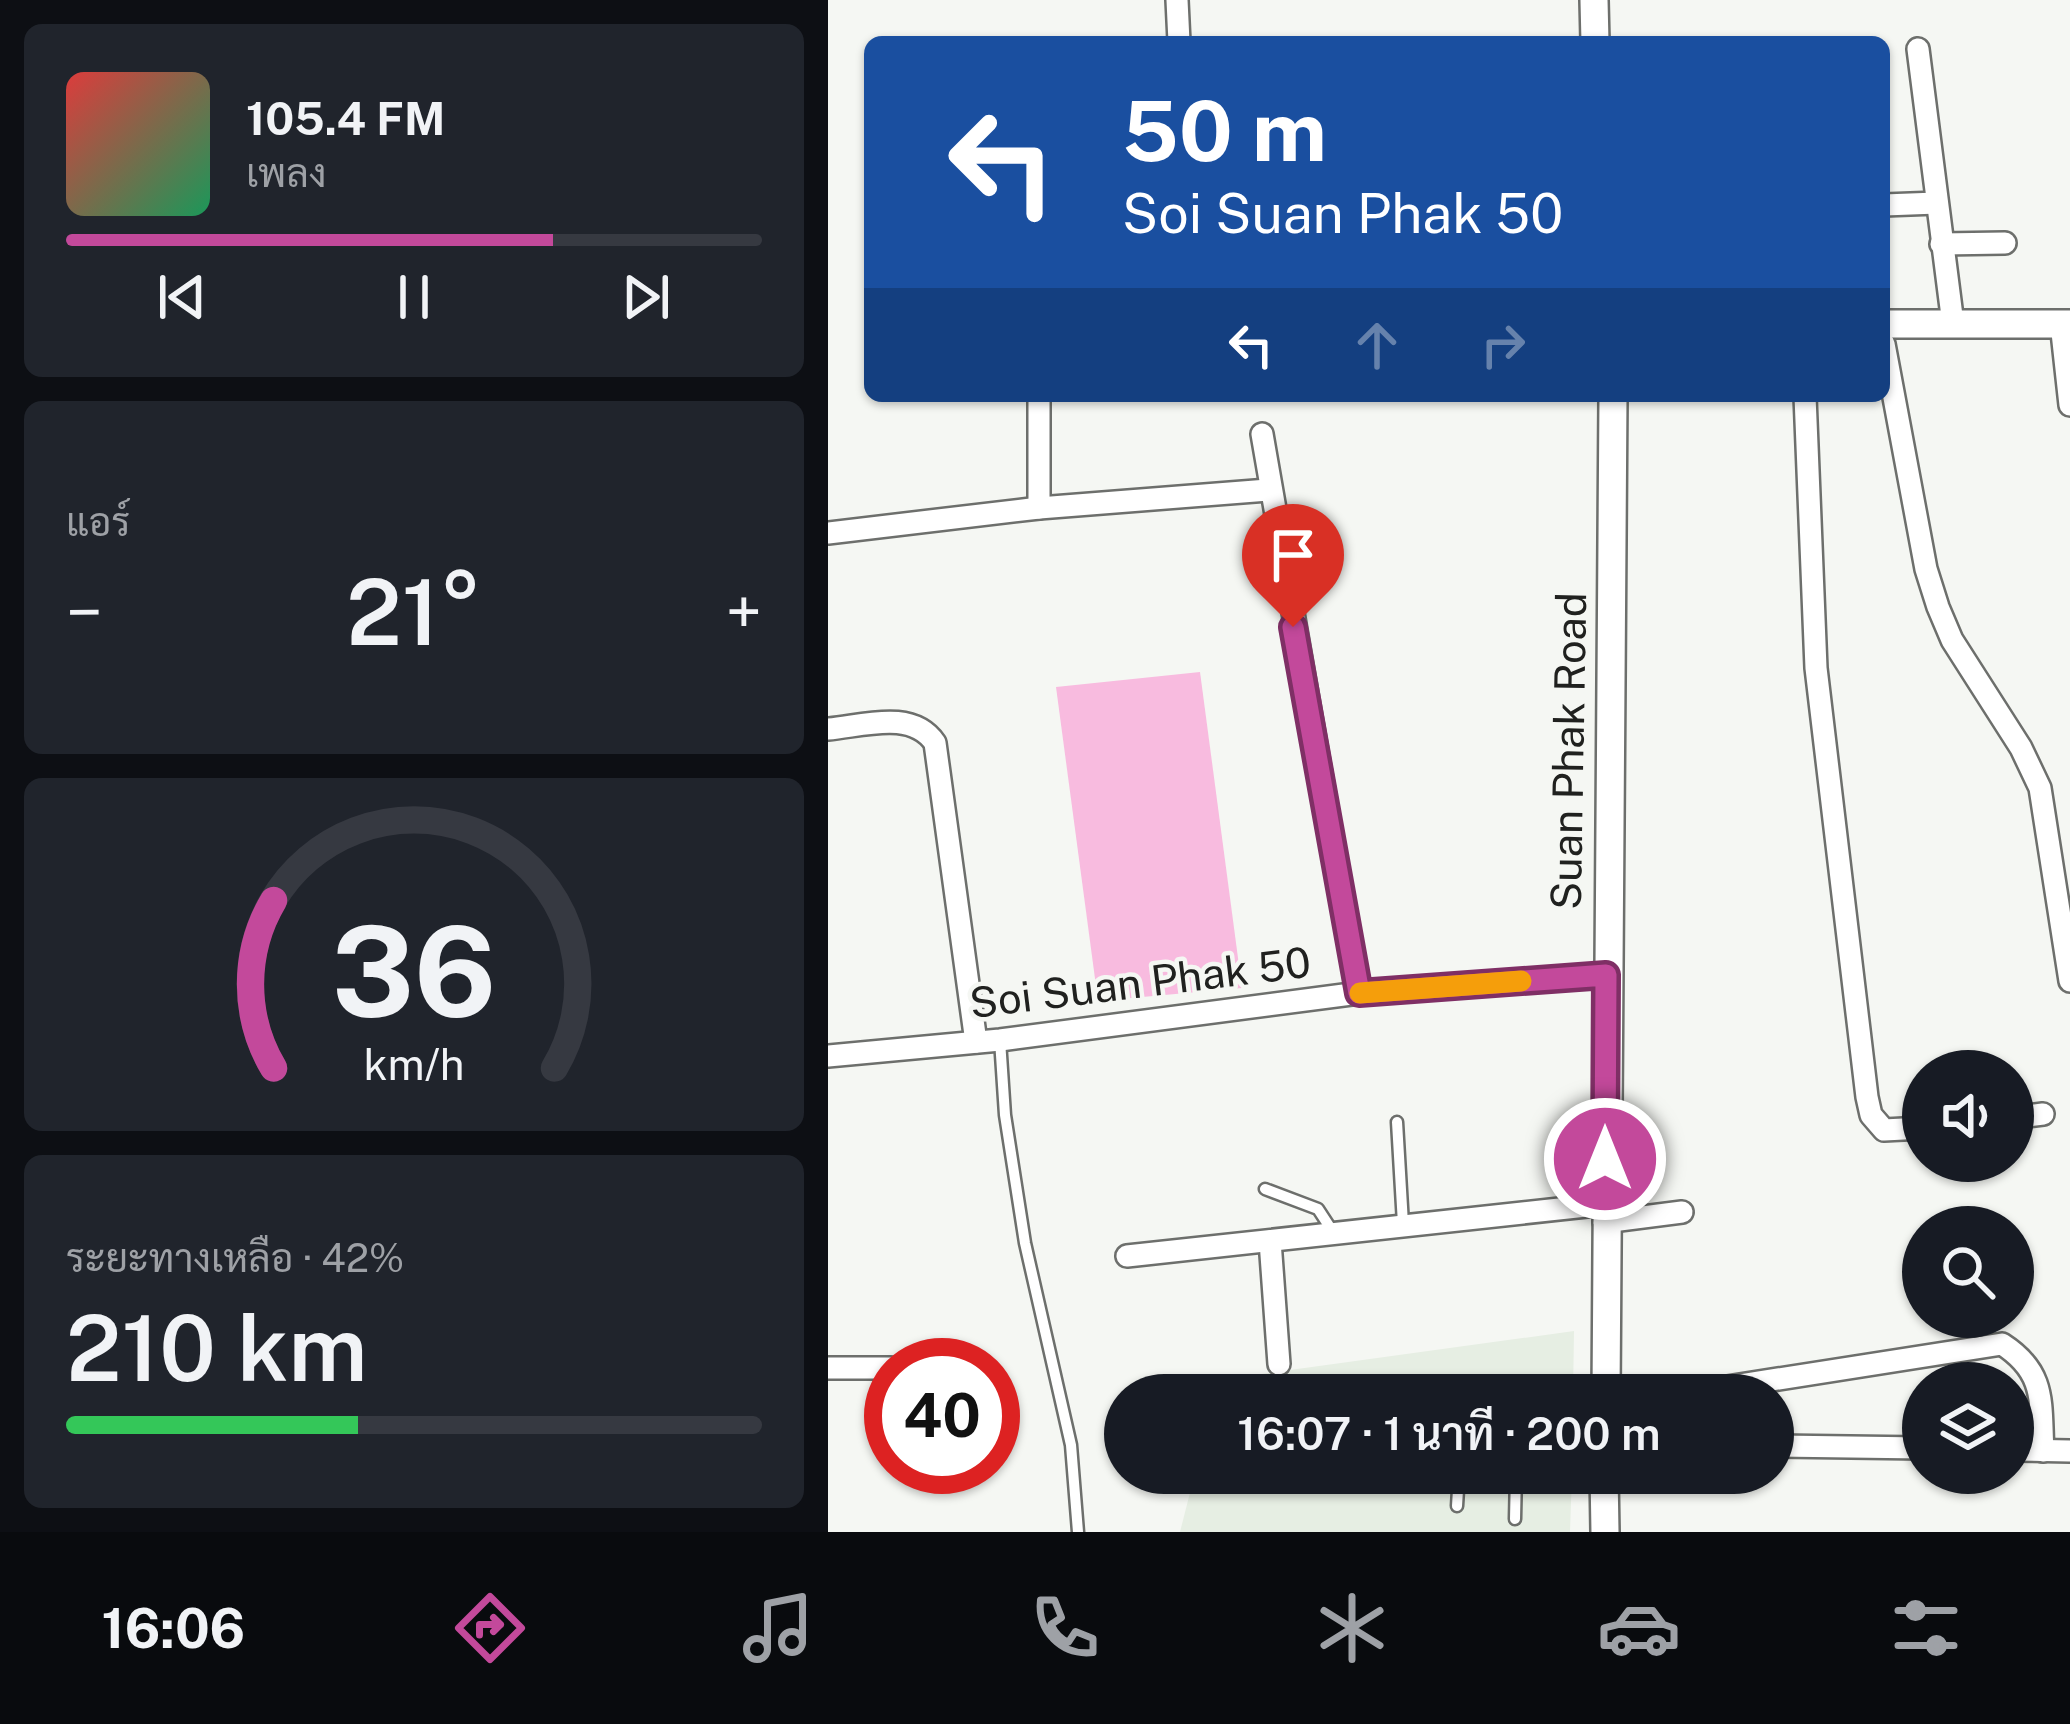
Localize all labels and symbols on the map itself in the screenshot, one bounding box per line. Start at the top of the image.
pin [1242,504,1344,627]
street label: Suan Phak Road [1541,592,1595,910]
street label: Soi Suan Phak 50 [967,937,1313,1027]
position arrow [1542,1096,1668,1222]
speed limit sign: 40 [864,1338,1020,1494]

